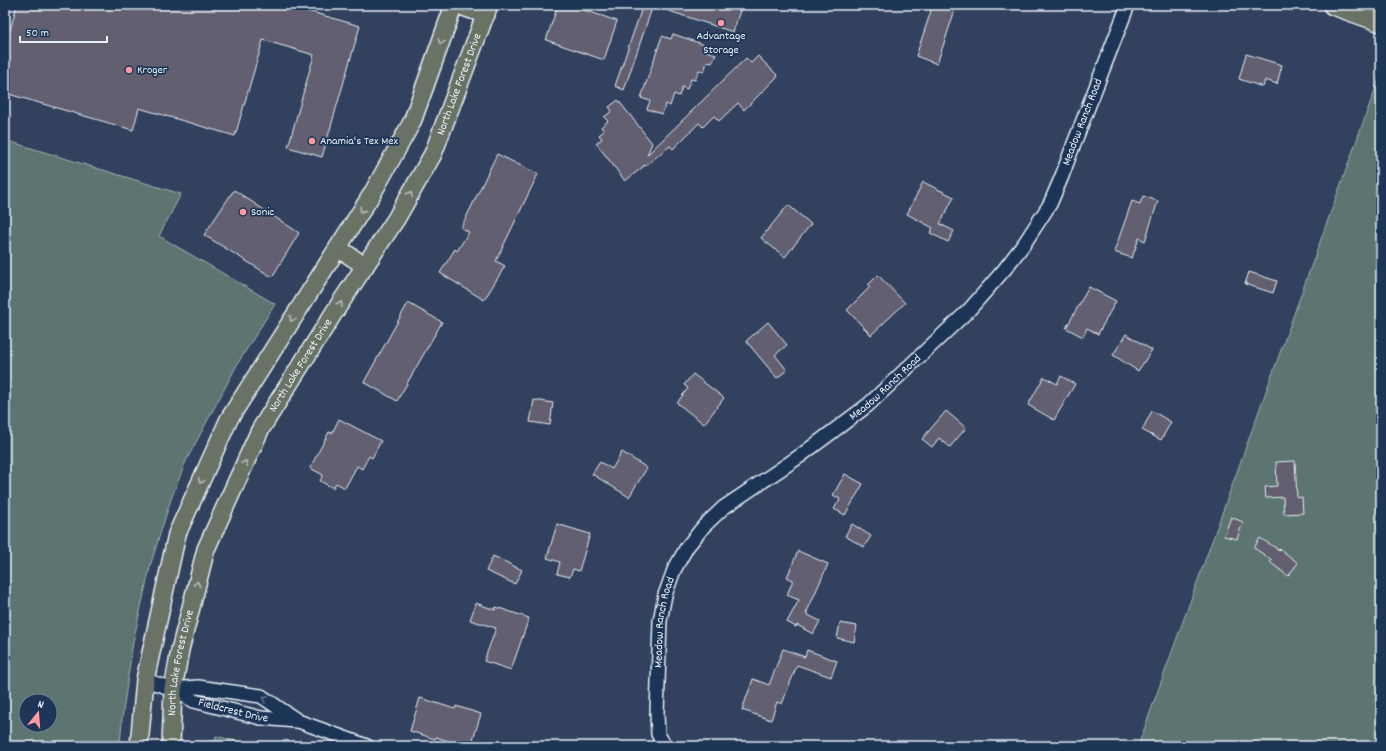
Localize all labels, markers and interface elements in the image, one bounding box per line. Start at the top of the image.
scale bar [20,18,107,44]
marker: Advantage Storage [716,18,726,28]
text: 50 m [26,25,49,42]
place label: Advantage Storage [697,28,745,59]
street label: North Lake Forest Drive [432,31,486,138]
one-way arrow [437,38,445,45]
place label: Kroger [137,62,168,79]
marker: Kroger [124,65,134,75]
street label: Meadow Ranch Road [1058,76,1107,168]
place label: Anamia's Tex Mex [320,133,399,150]
marker: Anamia's Tex Mex [307,136,317,146]
one-way arrow [405,191,412,198]
place label: Sonic [251,204,274,221]
one-way arrow [360,205,367,212]
marker: Sonic [238,207,248,217]
one-way arrow [335,301,343,308]
street label: North Lake Forest Drive [265,315,337,416]
one-way arrow [289,315,296,322]
street label: Meadow Ranch Road [846,351,925,425]
one-way arrow [240,460,248,468]
one-way arrow [198,476,206,484]
street label: Meadow Ranch Road [650,575,679,668]
one-way arrow [192,581,201,588]
street label: North Lake Forest Drive [164,608,199,716]
north arrow [18,693,58,733]
street label: Fieldcrest Drive [197,694,269,727]
text: N [35,697,46,714]
one-way arrow [262,697,269,704]

